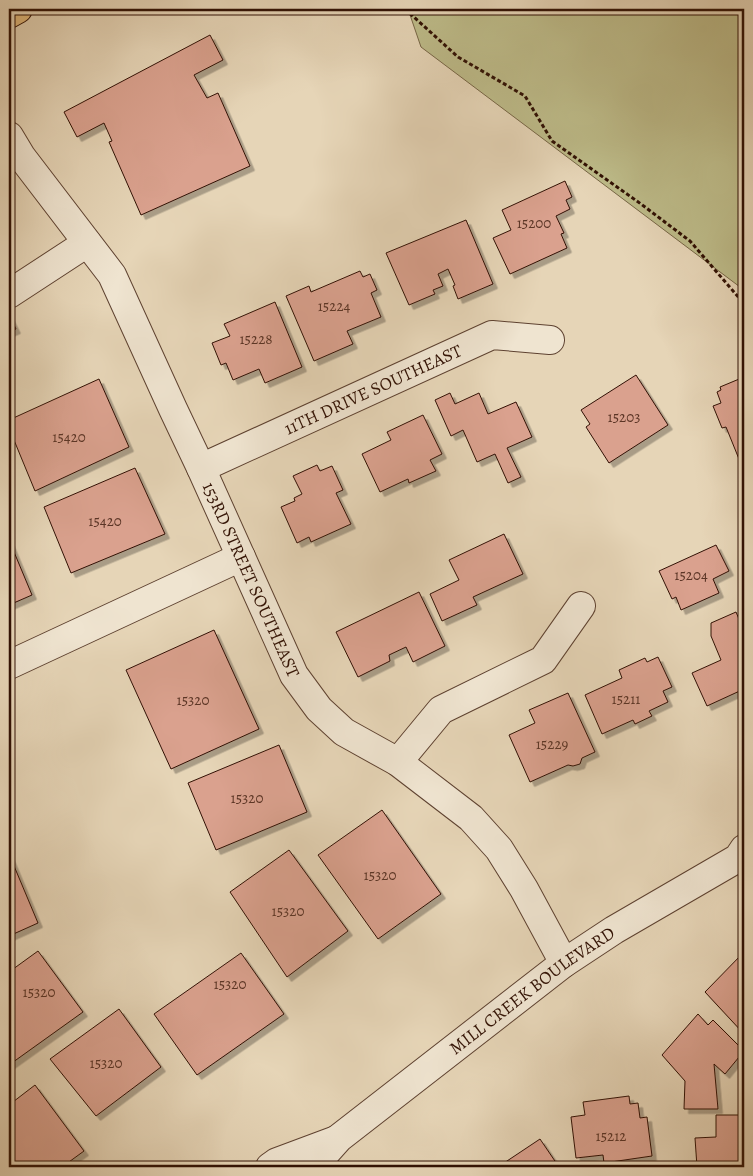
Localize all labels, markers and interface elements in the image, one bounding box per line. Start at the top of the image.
house number: 15200 [517,213,551,233]
house number: 15224 [318,296,351,316]
house number: 15228 [239,329,273,349]
street label: 11TH DRIVE SOUTHEAST [280,338,466,440]
house number: 15203 [608,407,640,427]
house number: 15420 [52,427,86,447]
street label: 153RD STREET SOUTHEAST [197,478,306,681]
house number: 15420 [88,511,122,531]
house number: 15204 [674,565,708,585]
house number: 15211 [612,689,640,709]
house number: 15320 [177,690,209,710]
house number: 15229 [536,734,569,754]
house number: 15320 [231,788,263,808]
house number: 15320 [364,865,396,885]
house number: 15320 [272,901,304,921]
street label: MILL CREEK BOULEVARD [444,921,619,1060]
house number: 15320 [214,974,246,994]
house number: 15320 [23,982,55,1002]
house number: 15320 [90,1053,122,1073]
house number: 15212 [596,1126,626,1146]

